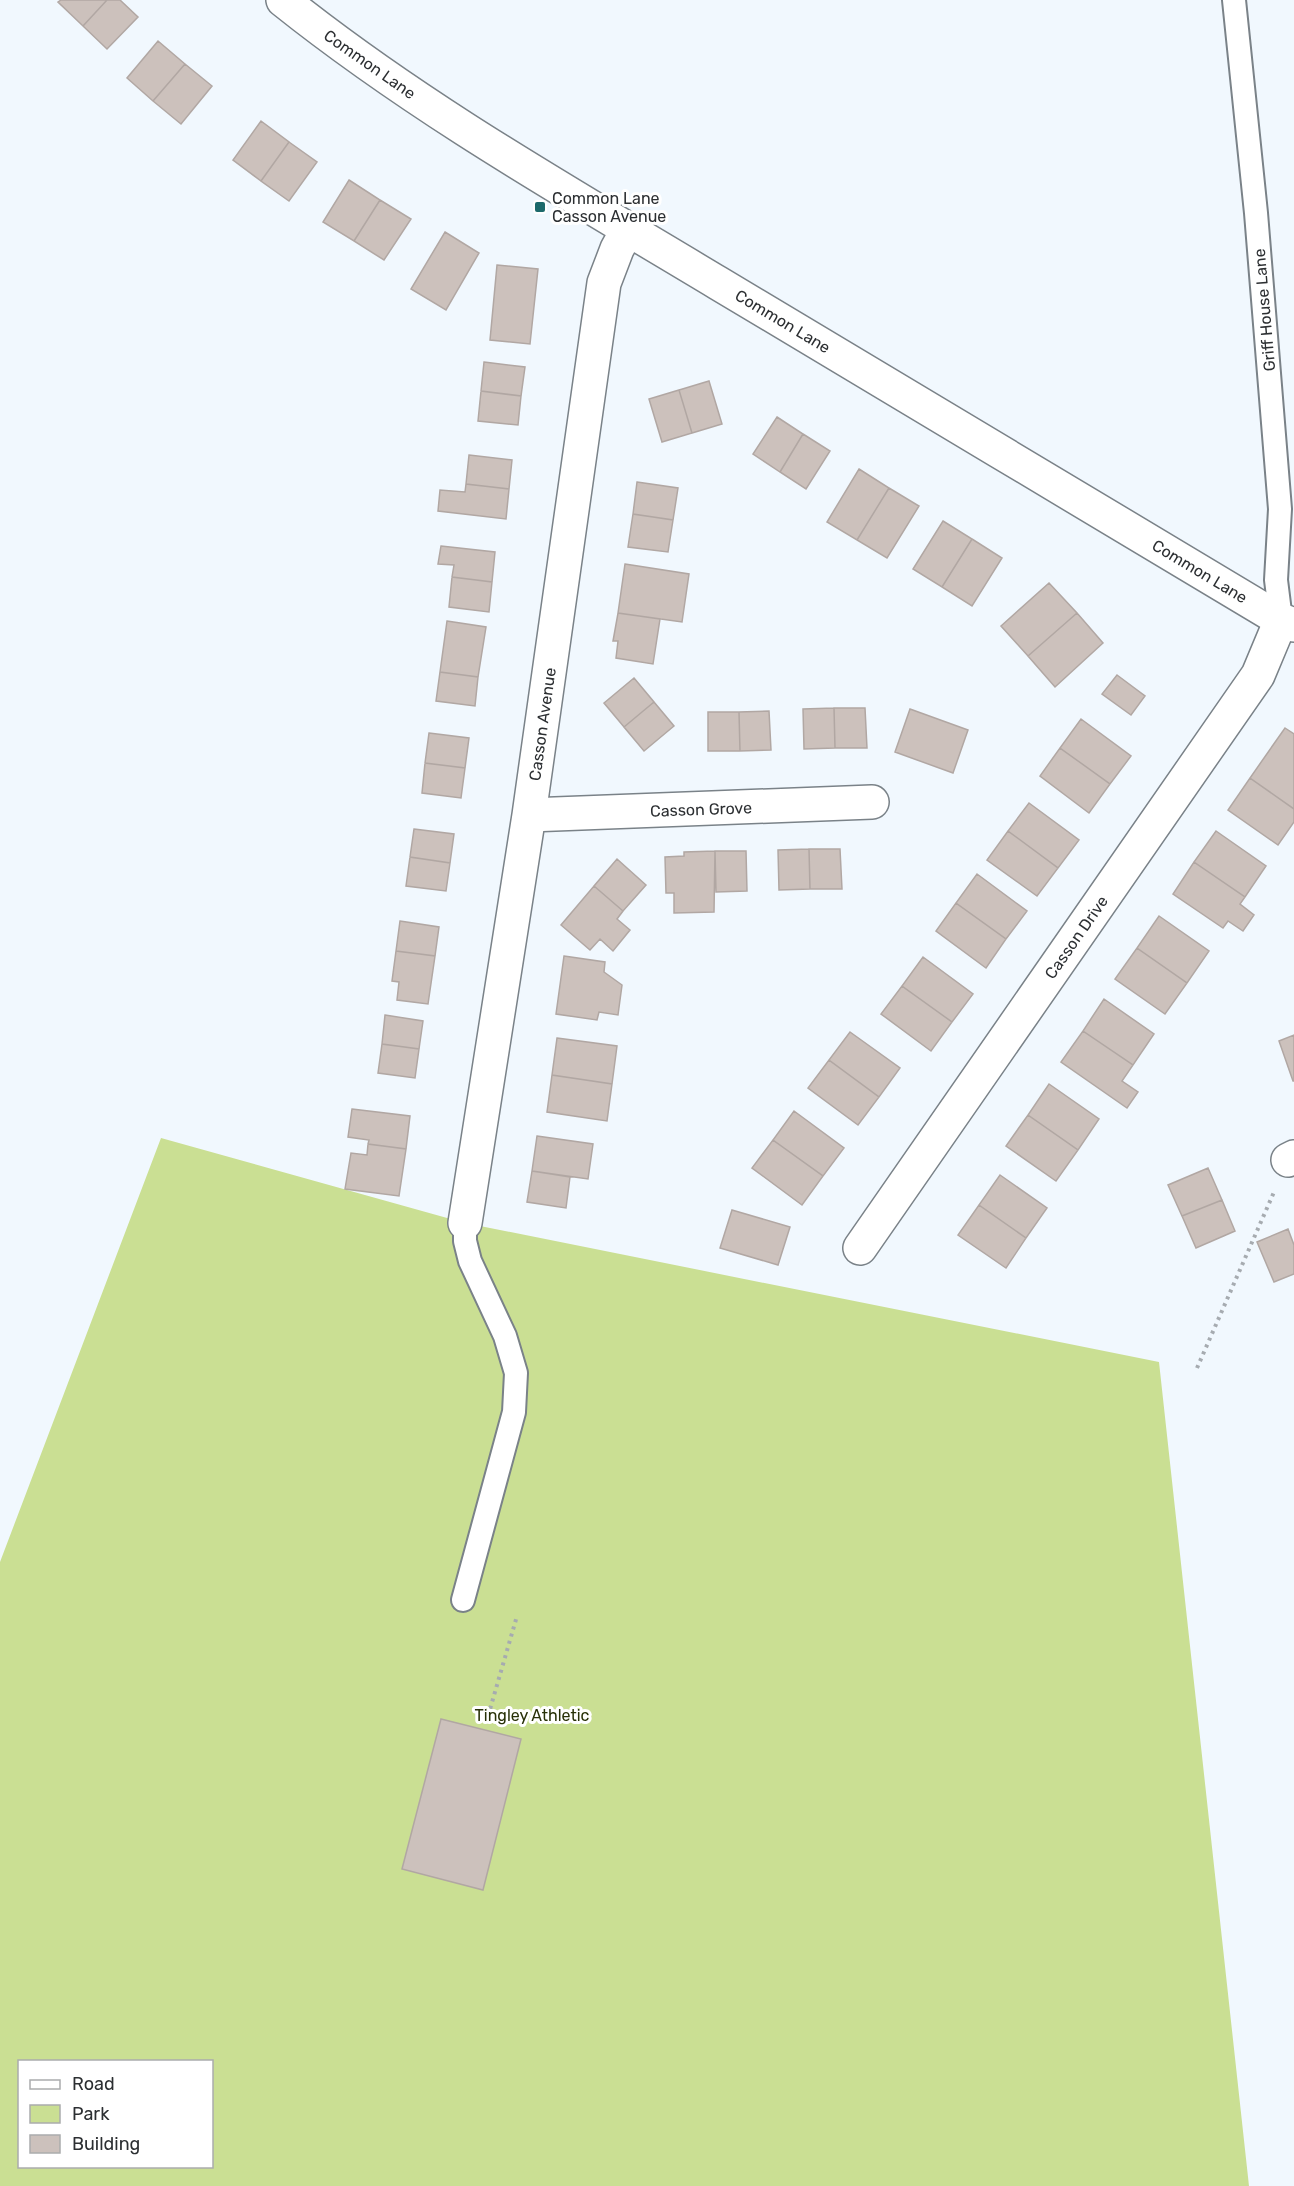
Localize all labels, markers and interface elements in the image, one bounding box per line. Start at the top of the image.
street label: Common Lane [320,26,419,103]
place label: Common Lane Casson Avenue [552,189,666,226]
marker: Common Lane Casson Avenue [533,200,547,214]
street label: Griff House Lane [1250,248,1279,372]
street label: Common Lane [732,286,834,357]
street label: Common Lane [1149,536,1251,607]
street label: Casson Avenue [525,666,560,782]
street label: Casson Grove [650,798,752,821]
street label: Casson Drive [1041,892,1112,983]
park label: Tingley Athletic [475,1706,590,1725]
legend [18,2060,213,2168]
text: Road [72,2073,115,2095]
text: Park [72,2103,110,2125]
text: Building [72,2133,140,2155]

